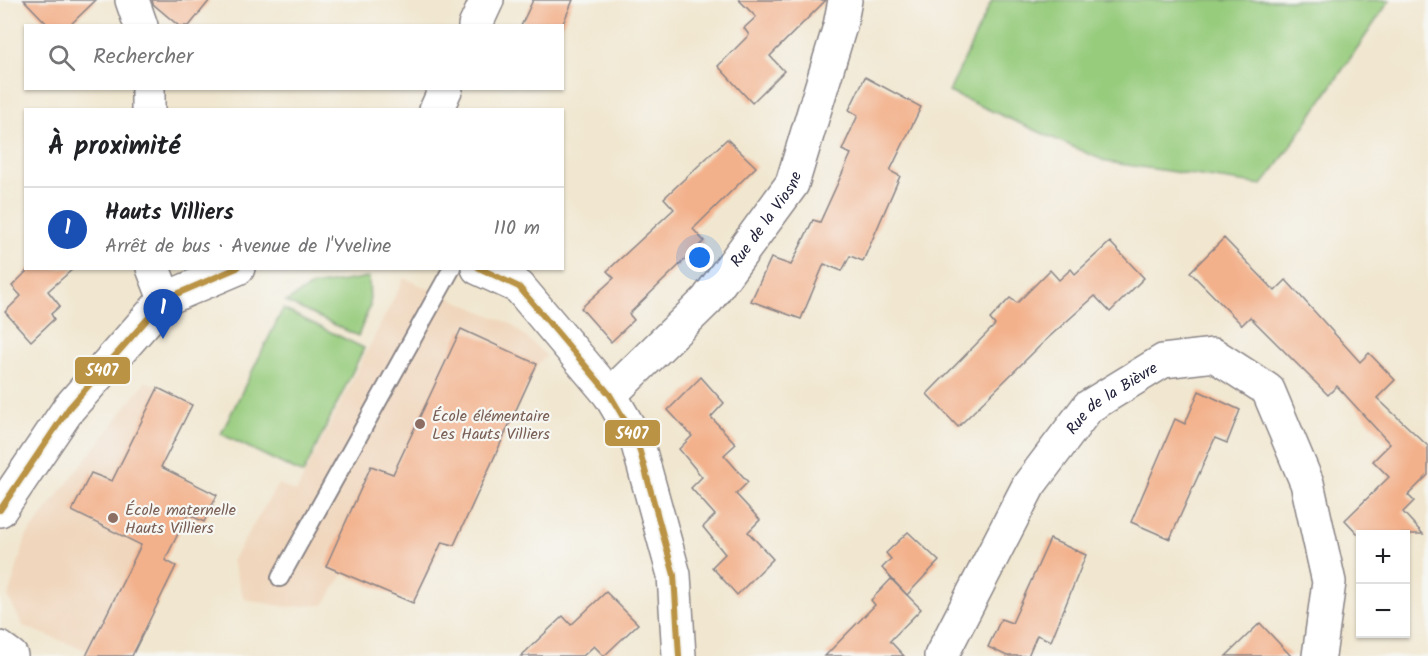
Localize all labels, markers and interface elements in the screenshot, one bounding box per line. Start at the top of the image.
search box [24,24,564,90]
text: Rechercher [93,40,193,75]
icon: search [45,41,78,74]
text: À proximité [48,126,180,168]
street label: Rue de la Viosne [724,169,809,273]
text: Hauts Villiers [105,196,234,231]
text: 1 [64,213,71,245]
text: 110 m [494,213,540,245]
text: Arrêt de bus · Avenue de l'Yveline [105,231,391,263]
your location [685,243,714,272]
pin: 1 [144,290,182,339]
line badge: 5407 [74,356,131,385]
street label: Rue de la Bièvre [1060,356,1163,440]
text: 5407 [85,359,119,384]
place label: École élémentaire Les Hauts Villiers [432,404,550,447]
marker: École élémentaire Les Hauts Villiers [413,417,427,431]
line badge: 5407 [604,419,661,447]
text: 5407 [615,422,649,447]
place label: École maternelle Hauts Villiers [125,498,236,541]
marker: École maternelle Hauts Villiers [106,511,120,525]
map controls [1356,530,1410,638]
button: + [1356,530,1410,584]
button: − [1356,584,1410,638]

